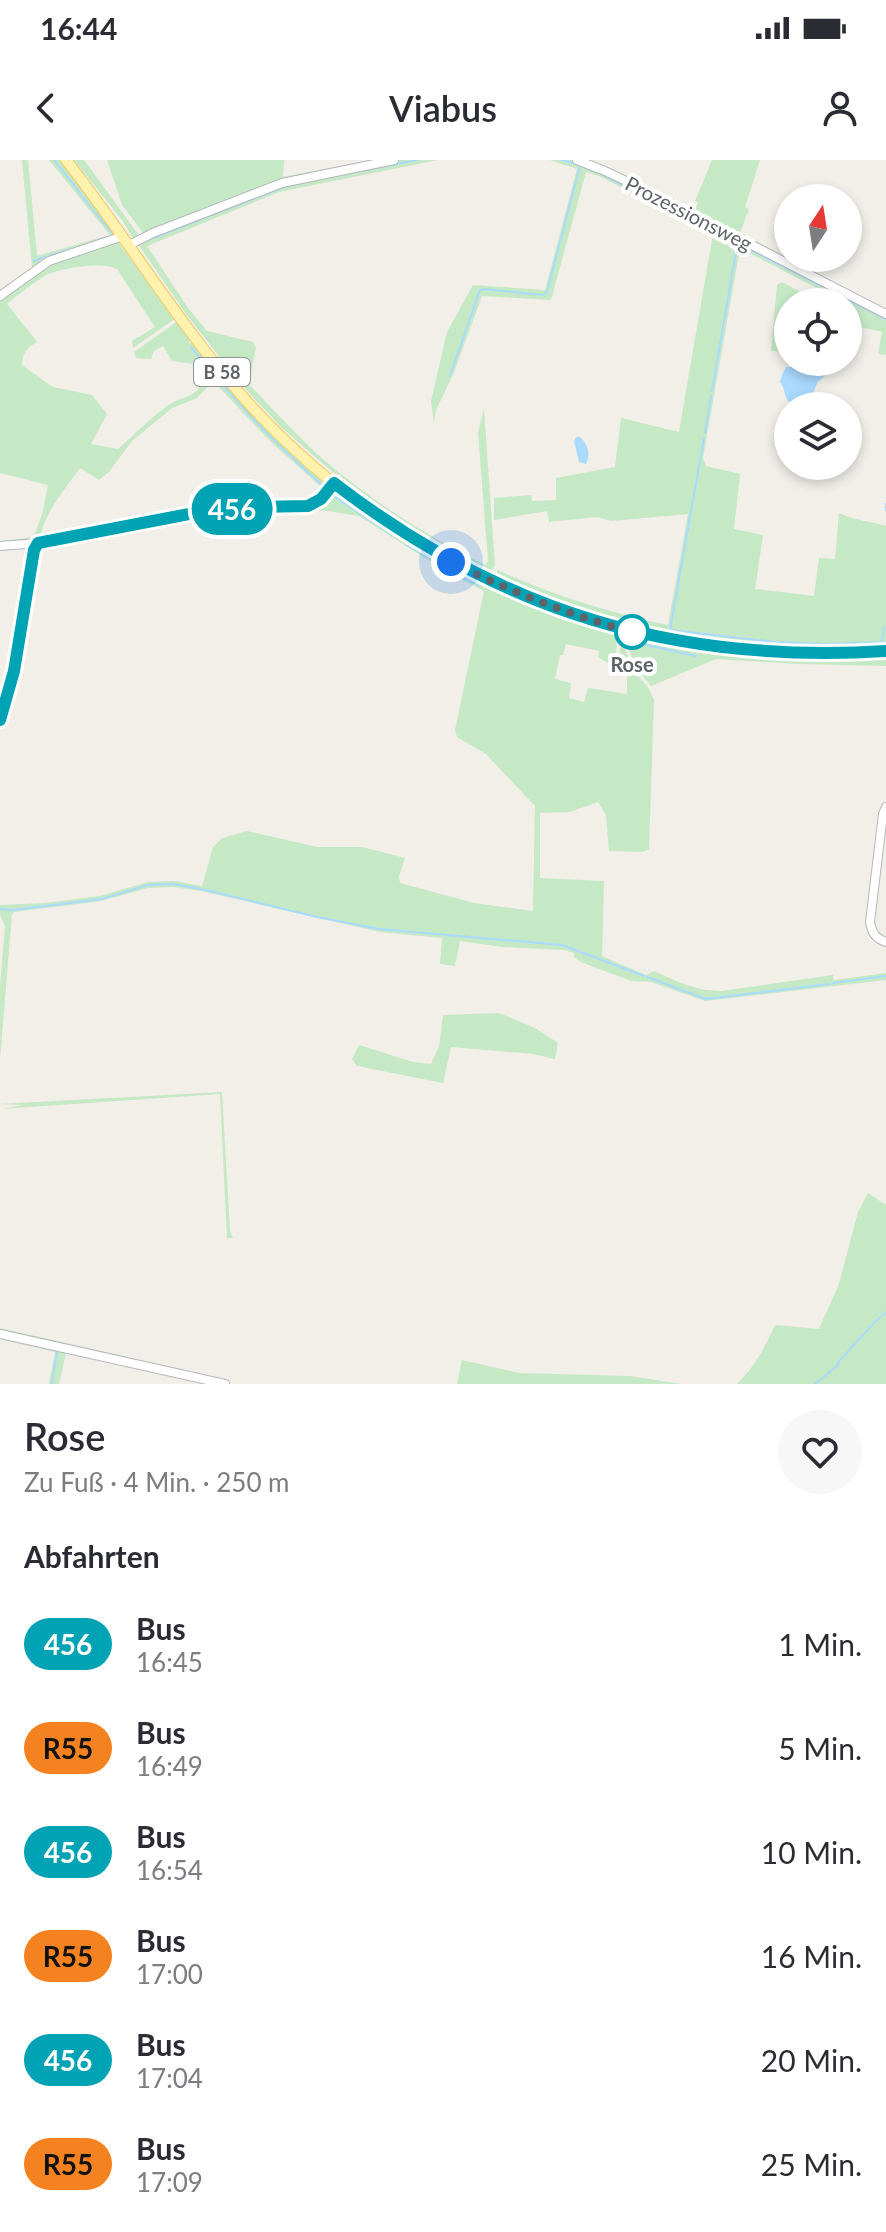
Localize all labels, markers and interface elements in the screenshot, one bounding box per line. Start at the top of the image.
text: 16:44 [40,10,117,46]
icon: back [24,86,68,130]
text: Viabus [389,86,497,130]
icon: person [818,86,862,130]
street label: Prozessionsweg [622,171,756,255]
north arrow [774,184,862,272]
map controls [774,184,862,480]
button: locate [774,288,862,376]
road number: B 58 [194,358,250,386]
button: layers [774,392,862,480]
line badge: 456 [186,483,278,535]
text: 456 [208,492,256,526]
your location [431,542,471,582]
marker: Rose [615,615,649,649]
place label: Rose [610,652,654,676]
button: heart [778,1410,862,1494]
text: Rose [24,1413,105,1459]
text: Zu Fuß · 4 Min. · 250 m [24,1466,290,1498]
text: Abfahrten [24,1538,160,1574]
text: Bus [136,1610,186,1646]
text: 1 Min. [778,1626,862,1662]
text: 456 [44,1627,92,1661]
text: 16:45 [136,1646,203,1678]
text: Bus [136,1714,186,1750]
text: 5 Min. [778,1730,862,1766]
text: R55 [43,1731,93,1765]
text: 16:49 [136,1750,203,1782]
text: Bus [136,1818,186,1854]
text: 10 Min. [761,1834,862,1870]
text: 456 [44,1835,92,1869]
text: 16:54 [136,1854,203,1886]
text: Bus [136,1922,186,1958]
text: 16 Min. [761,1938,862,1974]
text: R55 [43,1939,93,1973]
text: 17:00 [136,1958,203,1990]
text: Bus [136,2026,186,2062]
text: 20 Min. [761,2042,862,2078]
text: 456 [44,2043,92,2077]
text: 17:04 [136,2062,203,2094]
text: Bus [136,2130,186,2166]
text: 25 Min. [761,2146,862,2182]
text: R55 [43,2147,93,2181]
text: 17:09 [136,2166,203,2198]

